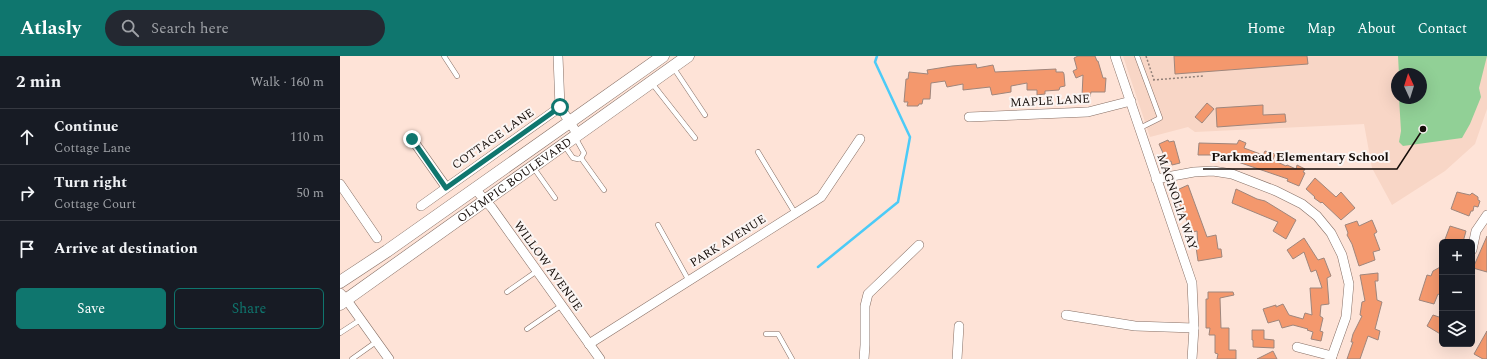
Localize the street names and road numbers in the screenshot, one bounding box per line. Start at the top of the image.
street label: MAPLE LANE [1010,89,1090,113]
street label: COTTAGE LANE [448,103,538,175]
street label: OLYMPIC BOULEVARD [453,132,576,227]
street label: MAGNOLIA WAY [1152,151,1203,253]
street label: PARK AVENUE [686,210,770,272]
street label: WILLOW AVENUE [509,217,587,315]

